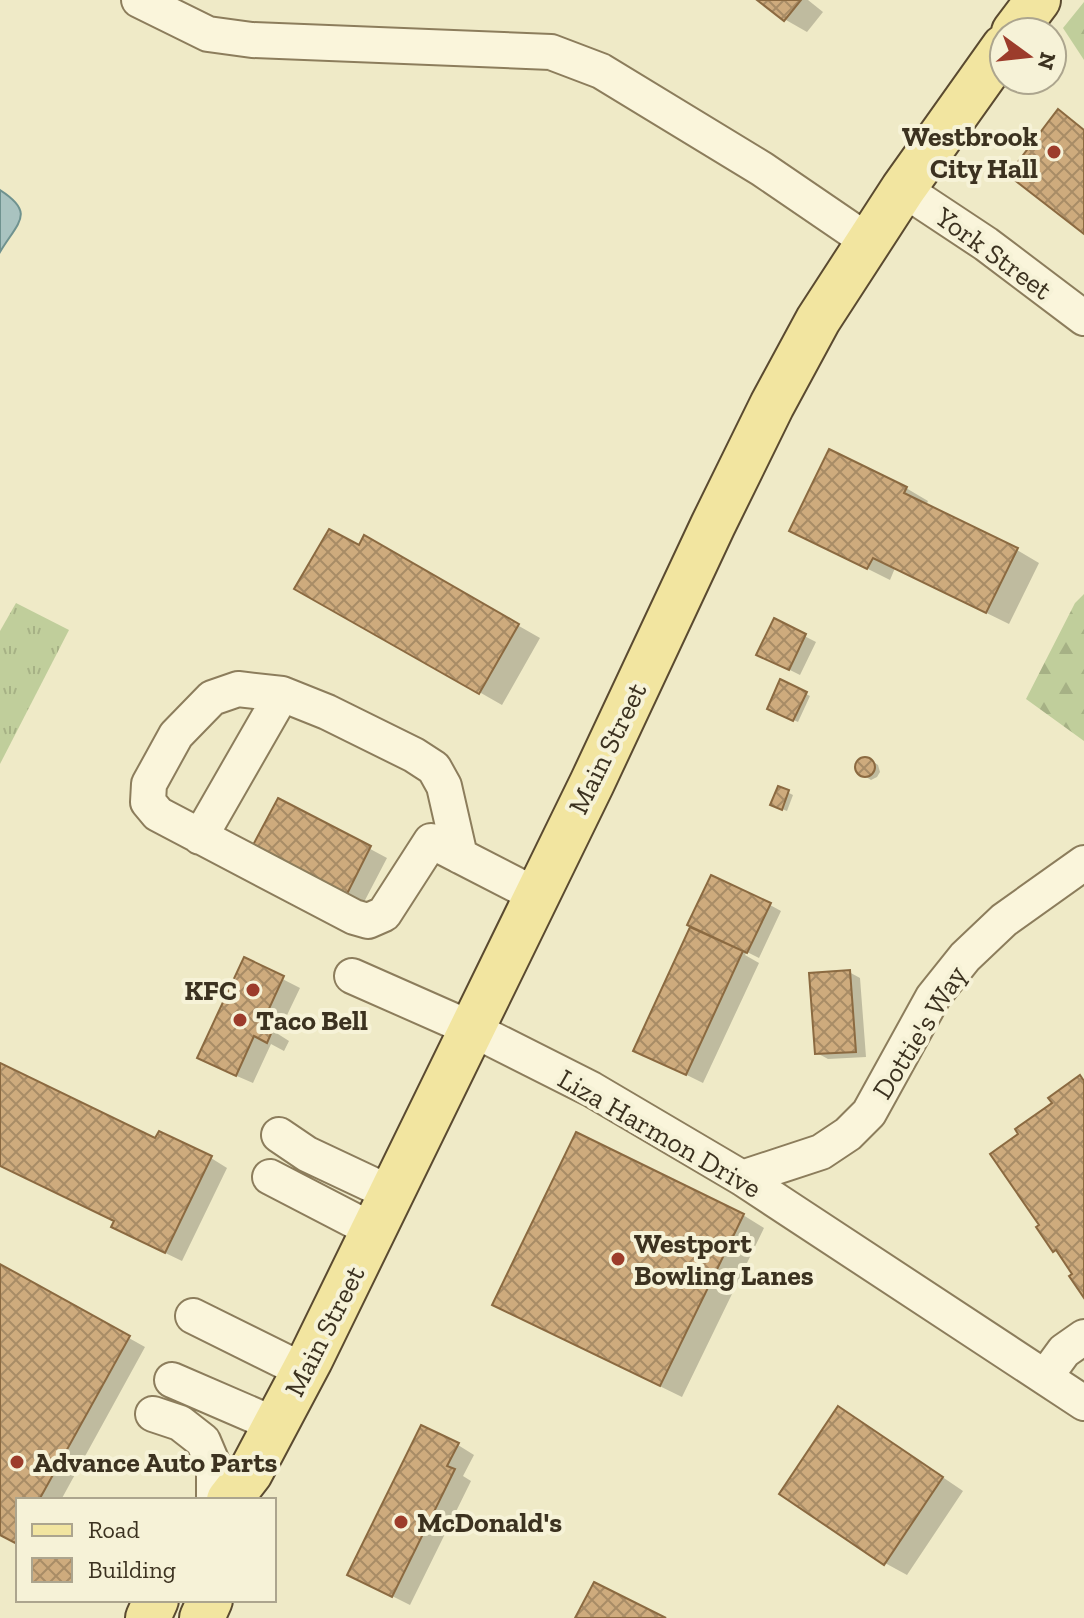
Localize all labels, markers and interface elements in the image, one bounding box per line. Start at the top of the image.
north arrow [988,16,1068,96]
text: N [1032,49,1062,73]
place label: Westbrook City Hall [902,120,1039,185]
marker: Westbrook City Hall [1045,143,1063,161]
street label: York Street [928,200,1059,307]
street label: Main Street [562,677,654,819]
street label: Dottie's Way [865,959,974,1105]
place label: KFC [184,974,237,1007]
marker: KFC [244,981,262,999]
place label: Taco Bell [256,1004,368,1037]
marker: Taco Bell [231,1011,249,1029]
street label: Liza Harmon Drive [552,1062,767,1205]
place label: Westport Bowling Lanes [634,1227,814,1292]
marker: Westport Bowling Lanes [609,1250,627,1268]
street label: Main Street [278,1260,372,1402]
place label: Advance Auto Parts [33,1446,278,1479]
marker: Advance Auto Parts [8,1453,26,1471]
legend [16,1498,276,1602]
place label: McDonald's [417,1506,562,1539]
marker: McDonald's [392,1513,410,1531]
text: Road [88,1515,140,1544]
text: Building [88,1555,176,1584]

